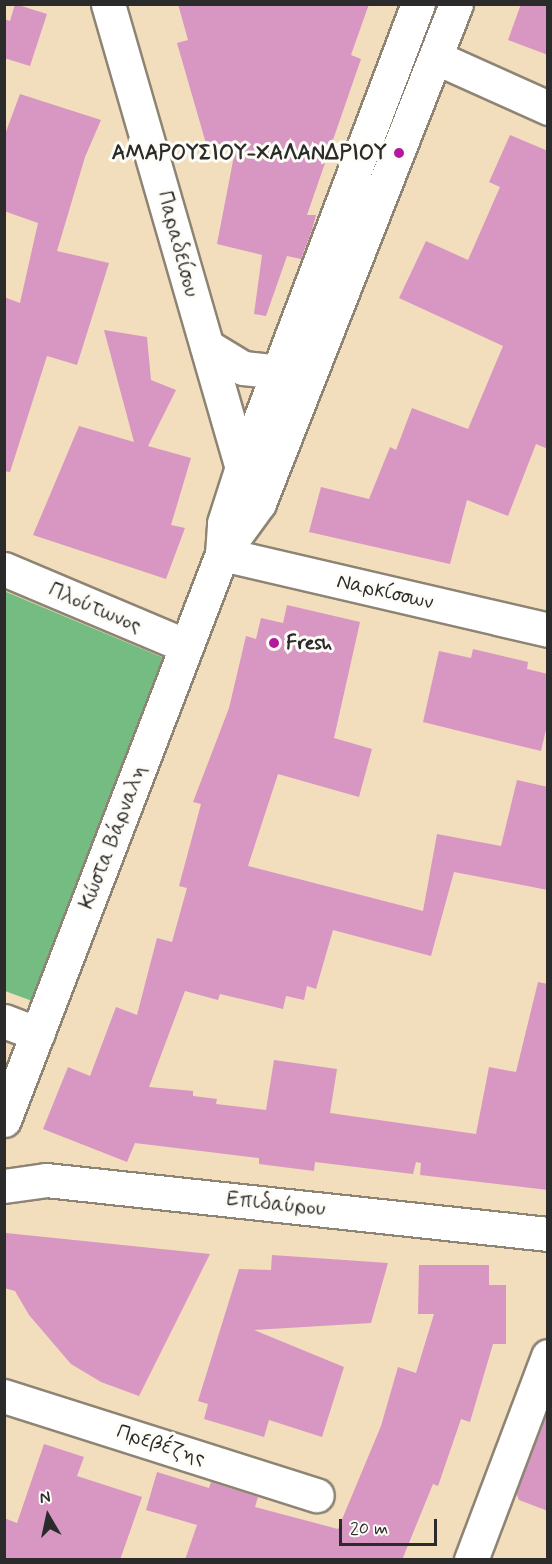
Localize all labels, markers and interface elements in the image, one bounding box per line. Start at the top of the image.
place label: ΑΜΑΡΟΥΣΙΟΥ-ΧΑΛΑΝΔΡΙΟΥ [112,140,387,166]
marker: ΑΜΑΡΟΥΣΙΟΥ-ΧΑΛΑΝΔΡΙΟΥ [392,146,406,160]
street label: Παραδείσου [152,188,204,300]
street label: Ναρκίσσων [334,569,436,615]
street label: Πλούτωνος [45,577,145,639]
place label: Fresh [286,630,332,656]
marker: Fresh [267,636,281,650]
street label: Κώστα Βάρναλη [74,761,152,913]
street label: Επιδαύρου [225,1186,327,1222]
street label: Πρεβέζης [113,1419,209,1471]
north arrow [18,1486,78,1546]
text: N [38,1487,52,1509]
scale bar [342,1507,440,1545]
text: 20 m [350,1517,388,1541]

